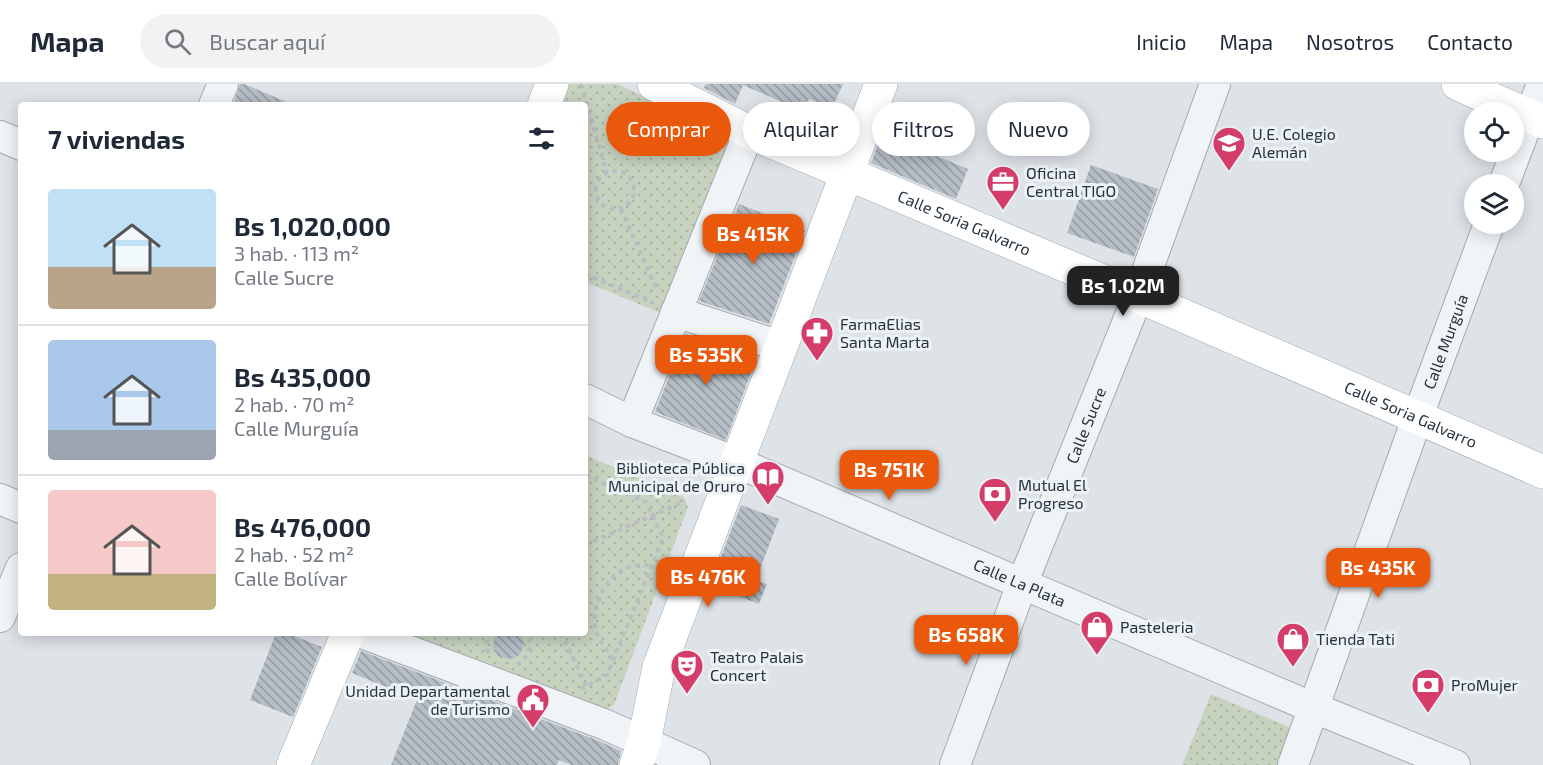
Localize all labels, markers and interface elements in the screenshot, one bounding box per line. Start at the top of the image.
search box [140,14,560,68]
text: Mapa [30,24,104,58]
icon: search [161,25,194,58]
text: Buscar aquí [209,28,325,54]
text: Inicio [1136,29,1186,54]
text: Mapa [1219,29,1273,54]
text: Nosotros [1306,29,1394,54]
text: Contacto [1427,29,1513,54]
chip: Comprar [606,102,731,156]
chip: Alquilar [743,102,860,156]
chip: Filtros [872,102,975,156]
chip: Nuevo [987,102,1090,156]
map controls [1464,102,1524,234]
button: locate [1464,102,1524,162]
icon: filters [525,122,558,155]
text: 7 viviendas [48,123,185,154]
place label: U.E. Colegio Alemán [1252,124,1336,161]
school or university icon: U.E. Colegio Alemán [1211,125,1247,172]
place label: Oficina Central TIGO [1026,163,1116,200]
office icon: Oficina Central TIGO [985,164,1021,211]
button: layers [1464,174,1524,234]
street label: Calle Soria Galvarro [895,186,1034,259]
text: Bs 1,020,000 [234,210,391,241]
icon: home [96,213,168,285]
pin: Bs 415K [698,214,808,265]
text: Bs 415K [717,221,789,245]
text: 3 hab. · 113 m² [234,241,359,265]
text: Calle Sucre [234,265,334,289]
pin: Bs 1.02M [1061,266,1185,317]
text: Bs 1.02M [1081,273,1165,297]
street label: Calle Murguía [1419,291,1471,392]
place label: FarmaElias Santa Marta [840,314,930,351]
pharmacy icon: FarmaElias Santa Marta [799,315,835,362]
pin: Bs 535K [651,335,761,386]
text: Bs 535K [669,342,743,366]
text: Bs 435,000 [234,361,371,392]
icon: home [96,364,168,436]
street label: Calle Soria Galvarro [1342,377,1480,451]
street label: Calle Sucre [1062,384,1109,466]
text: 2 hab. · 70 m² [234,392,354,416]
text: Calle Murguía [234,416,359,440]
pin: Bs 751K [834,450,944,501]
text: Bs 751K [854,457,924,481]
place label: Biblioteca Pública Municipal de Oruro [608,458,745,495]
library icon: Biblioteca Pública Municipal de Oruro [750,459,786,506]
place label: Mutual El Progreso [1018,475,1087,512]
bank icon: Mutual El Progreso [977,476,1013,523]
text: Bs 476,000 [234,511,371,542]
icon: home [96,514,168,586]
text: 2 hab. · 52 m² [234,542,354,566]
pin: Bs 435K [1323,548,1433,599]
street label: Calle La Plata [971,554,1069,610]
text: Bs 435K [1340,555,1416,579]
pin: Bs 476K [653,557,763,608]
text: Bs 476K [670,564,746,588]
text: Calle Bolívar [234,566,348,590]
shop icon: Pasteleria [1079,609,1115,656]
pin: Bs 658K [911,615,1021,666]
place label: Pasteleria [1120,617,1194,636]
shop icon: Tienda Tati [1275,621,1311,668]
text: Bs 658K [928,622,1004,646]
place label: Tienda Tati [1316,629,1395,648]
place label: Teatro Palais Concert [710,647,804,684]
theatre icon: Teatro Palais Concert [669,648,705,695]
bank icon: ProMujer [1410,667,1446,714]
place label: ProMujer [1451,675,1518,695]
place label: Unidad Departamental de Turismo [345,681,510,718]
public building icon: Unidad Departamental de Turismo [515,682,551,729]

